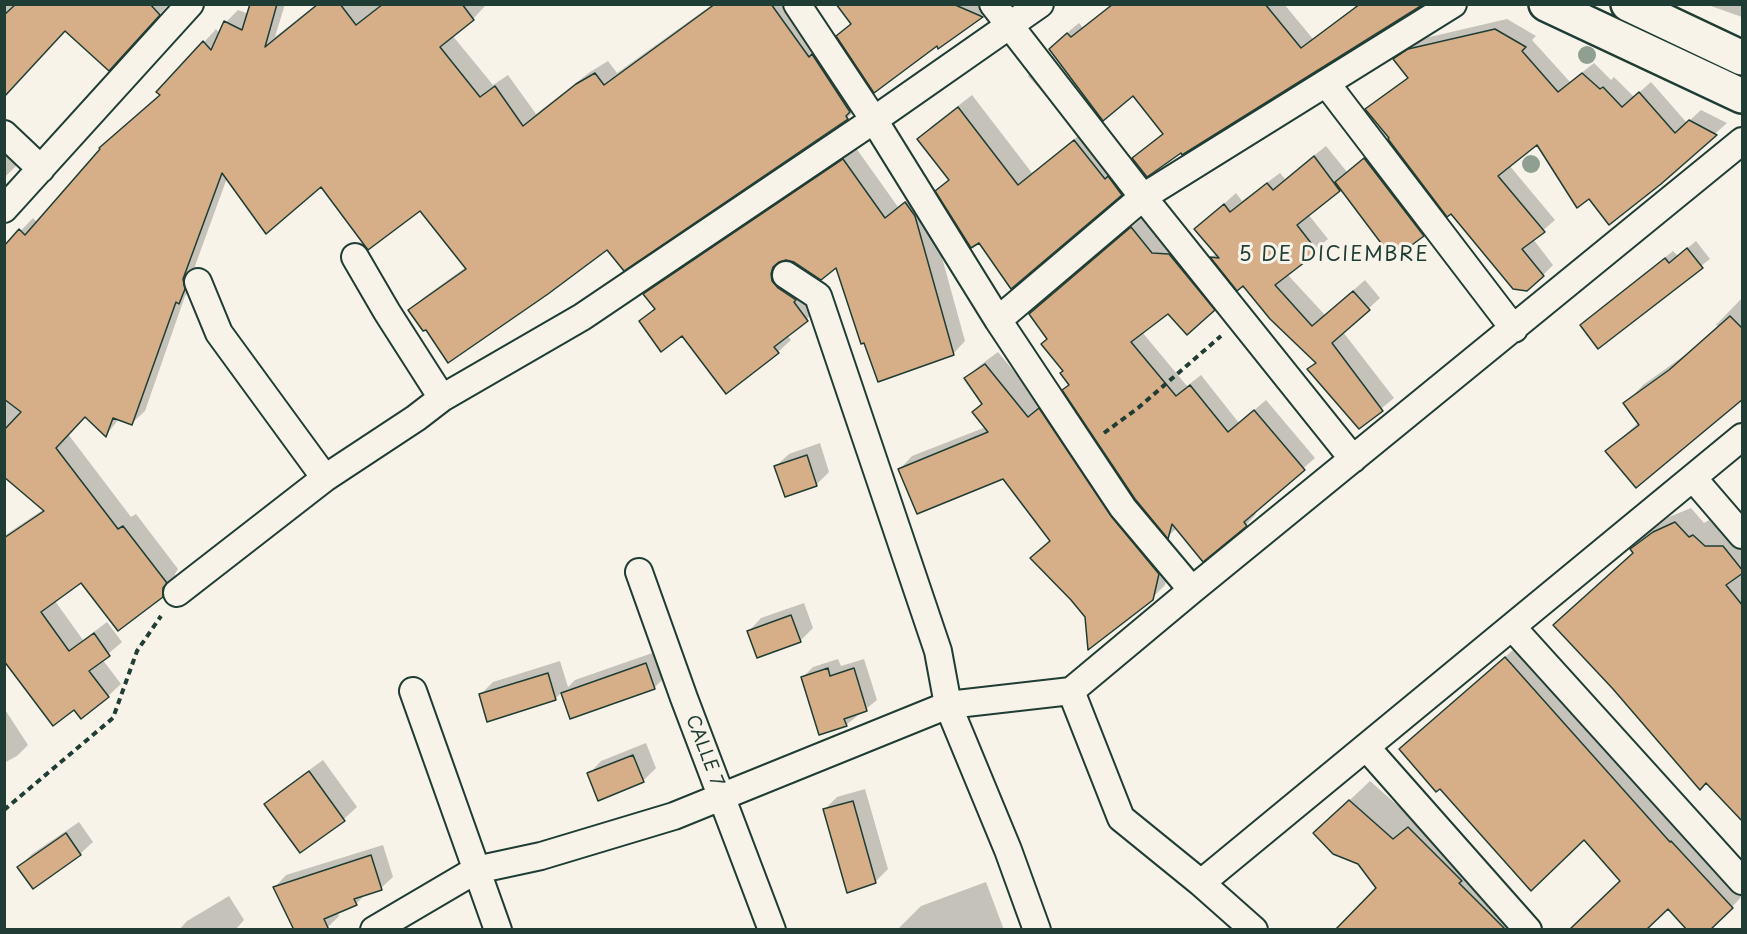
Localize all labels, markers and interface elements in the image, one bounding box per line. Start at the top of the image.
district label: 5 DE DICIEMBRE [1239,243,1429,267]
street label: CALLE 7 [680,712,728,790]

